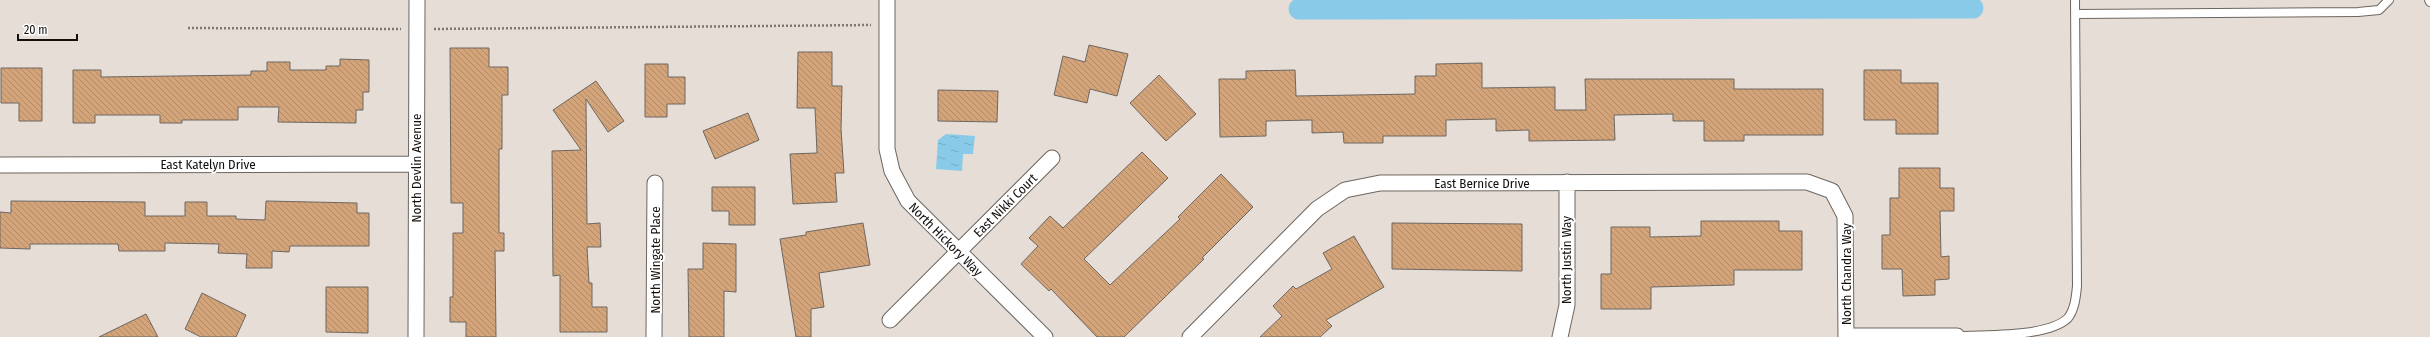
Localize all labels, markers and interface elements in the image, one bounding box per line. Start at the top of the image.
scale bar [18,16,77,42]
text: 20 m [24,23,48,37]
street label: North Devlin Avenue [409,114,424,222]
street label: East Katelyn Drive [160,157,256,172]
street label: East Nikki Court [971,170,1041,240]
street label: East Bernice Drive [1434,176,1530,191]
street label: North Hickory Way [906,200,986,279]
street label: North Wingate Place [648,206,663,314]
street label: North Justin Way [1559,216,1574,304]
street label: North Chandra Way [1839,223,1854,325]

